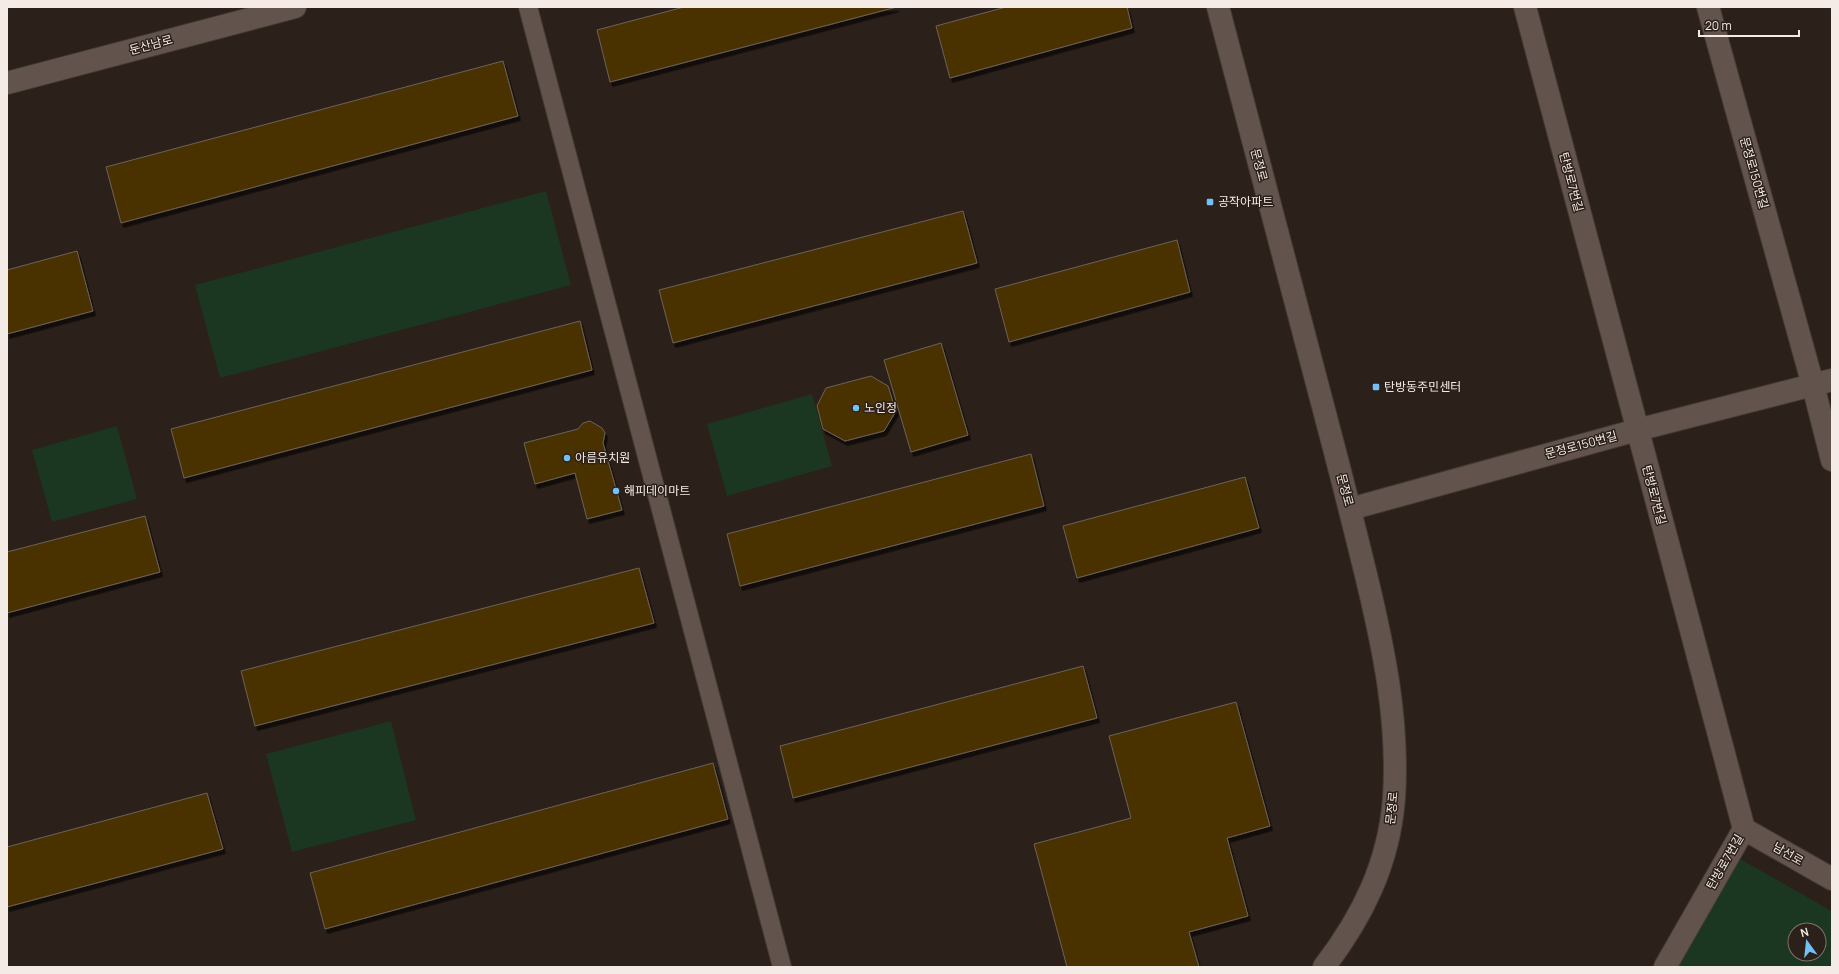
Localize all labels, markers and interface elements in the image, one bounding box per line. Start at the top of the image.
scale bar [1699,12,1799,38]
text: 20 m [1705,17,1732,34]
street label: 둔산남로 [127,31,174,58]
street label: 문정로150번길 [1736,135,1773,211]
street label: 문정로 [1247,147,1272,183]
street label: 탄방로7번길 [1555,150,1588,214]
place label: 공작아파트 [1218,193,1273,210]
marker: 공작아파트 [1205,197,1215,207]
place label: 탄방동주민센터 [1384,378,1461,395]
marker: 탄방동주민센터 [1371,382,1381,392]
place label: 노인정 [864,399,897,416]
marker: 노인정 [851,403,861,413]
street label: 문정로150번길 [1543,427,1619,462]
place label: 아름유치원 [575,449,630,466]
marker: 아름유치원 [562,453,572,463]
street label: 탄방로7번길 [1638,463,1671,527]
street label: 문정로 [1333,472,1358,508]
place label: 해피데이마트 [624,482,690,499]
marker: 해피데이마트 [611,486,621,496]
street label: 문정로 [1381,791,1402,825]
street label: 탄방로7번길 [1702,831,1747,893]
street label: 남선로 [1770,838,1807,869]
north arrow [1787,922,1827,962]
text: N [1799,924,1810,940]

